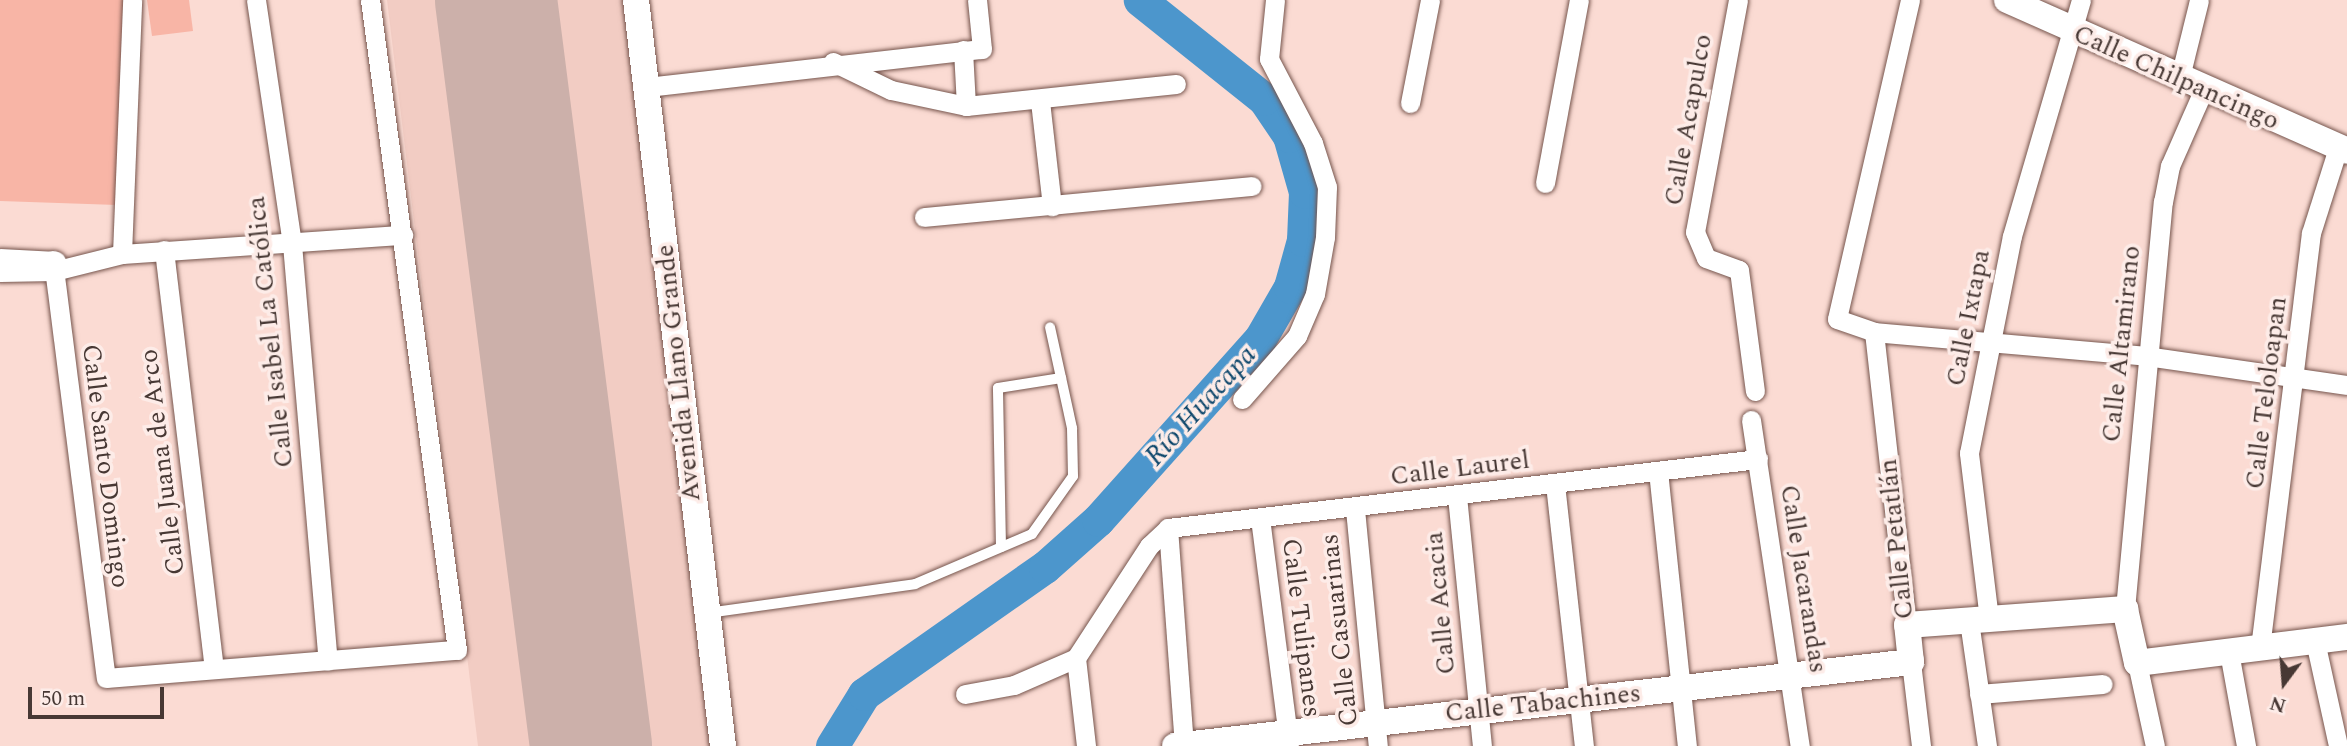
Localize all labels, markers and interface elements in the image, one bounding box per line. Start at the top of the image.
street label: Calle Chilpancingo [2068,19,2284,137]
street label: Calle Acapulco [1659,32,1719,208]
street label: Calle Isabel La Católica [241,195,301,469]
street label: Avenida Llano Grande [650,243,708,503]
street label: Calle Altamirano [2096,244,2148,444]
street label: Calle Ixtapa [1940,247,1998,389]
street label: Calle Teloloapan [2240,295,2294,491]
water label: Río Huacapa [1138,339,1264,473]
street label: Calle Santo Domingo [75,342,135,590]
street label: Calle Juana de Arco [134,347,192,577]
street label: Calle Laurel [1389,445,1531,493]
street label: Calle Petatlán [1873,457,1921,621]
street label: Calle Jacarandas [1773,483,1833,675]
street label: Calle Acacia [1419,530,1463,676]
street label: Calle Casuarinas [1314,532,1366,728]
street label: Calle Tulipanes [1275,537,1327,719]
north arrow [2249,648,2319,718]
scale bar [32,672,168,716]
street label: Calle Tabachines [1443,678,1643,730]
text: 50 m [41,683,85,715]
text: N [2267,688,2290,720]

